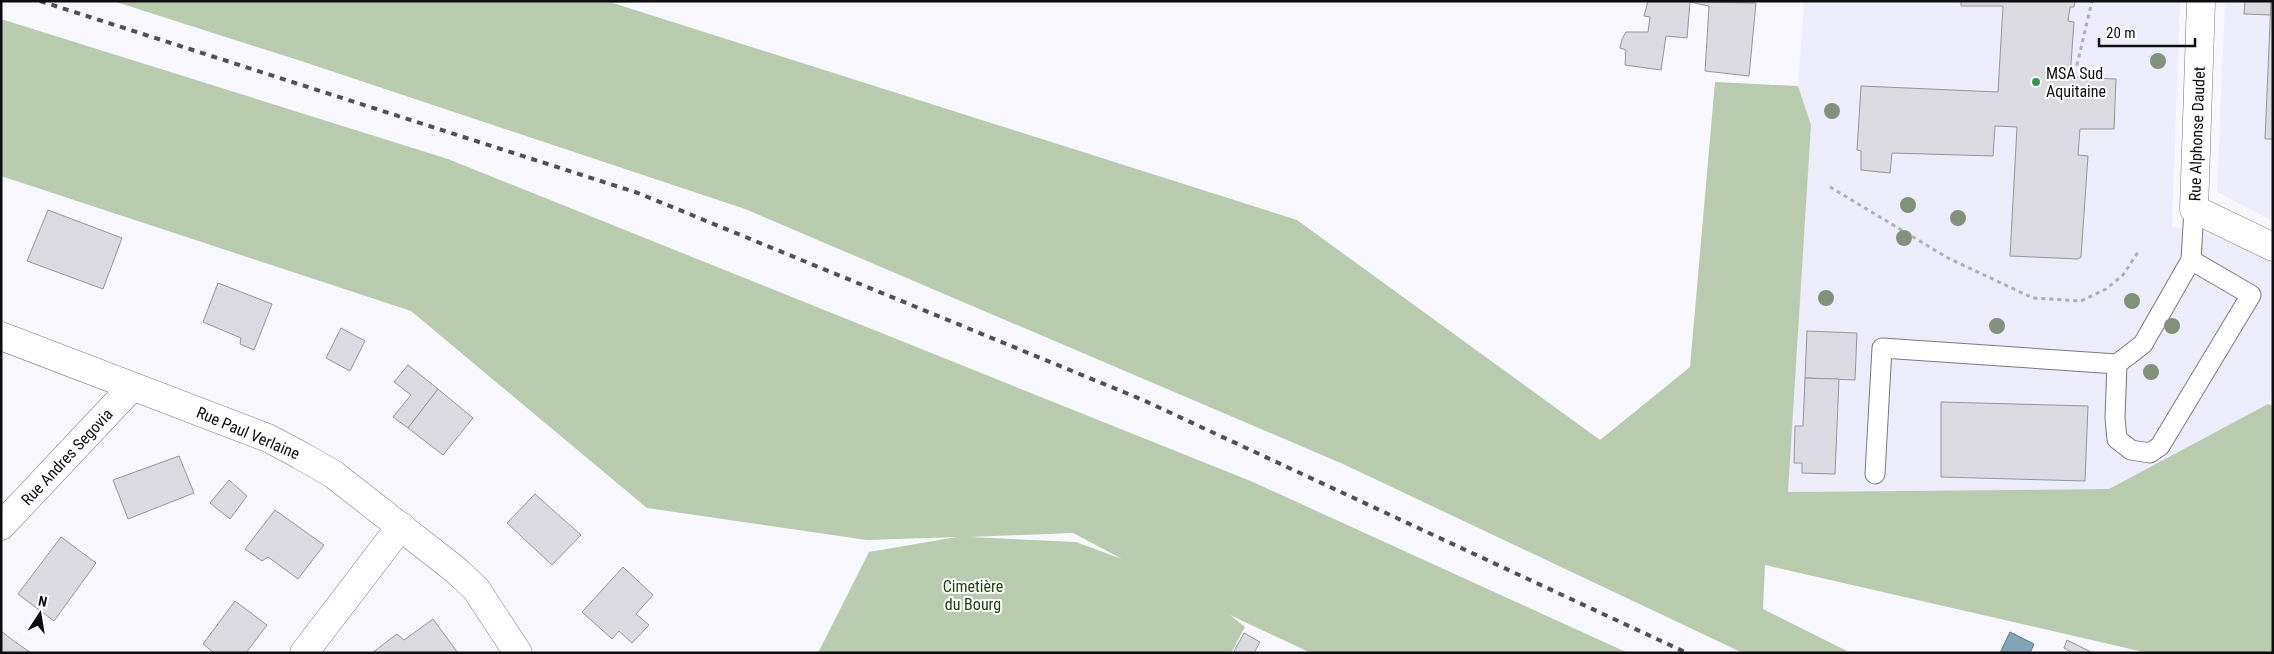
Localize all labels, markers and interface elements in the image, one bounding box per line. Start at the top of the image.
scale bar [2099,15,2195,47]
text: 20 m [2106,24,2136,42]
place label: MSA Sud Aquitaine [2046,64,2106,101]
street label: Rue Alphonse Daudet [2185,66,2209,202]
marker: MSA Sud Aquitaine [2030,76,2042,88]
street label: Rue Paul Verlaine [194,403,302,463]
street label: Rue Andres Segovia [17,405,117,509]
park label: Cimetière du Bourg [943,577,1003,614]
north arrow [15,589,65,639]
text: N [37,593,49,610]

